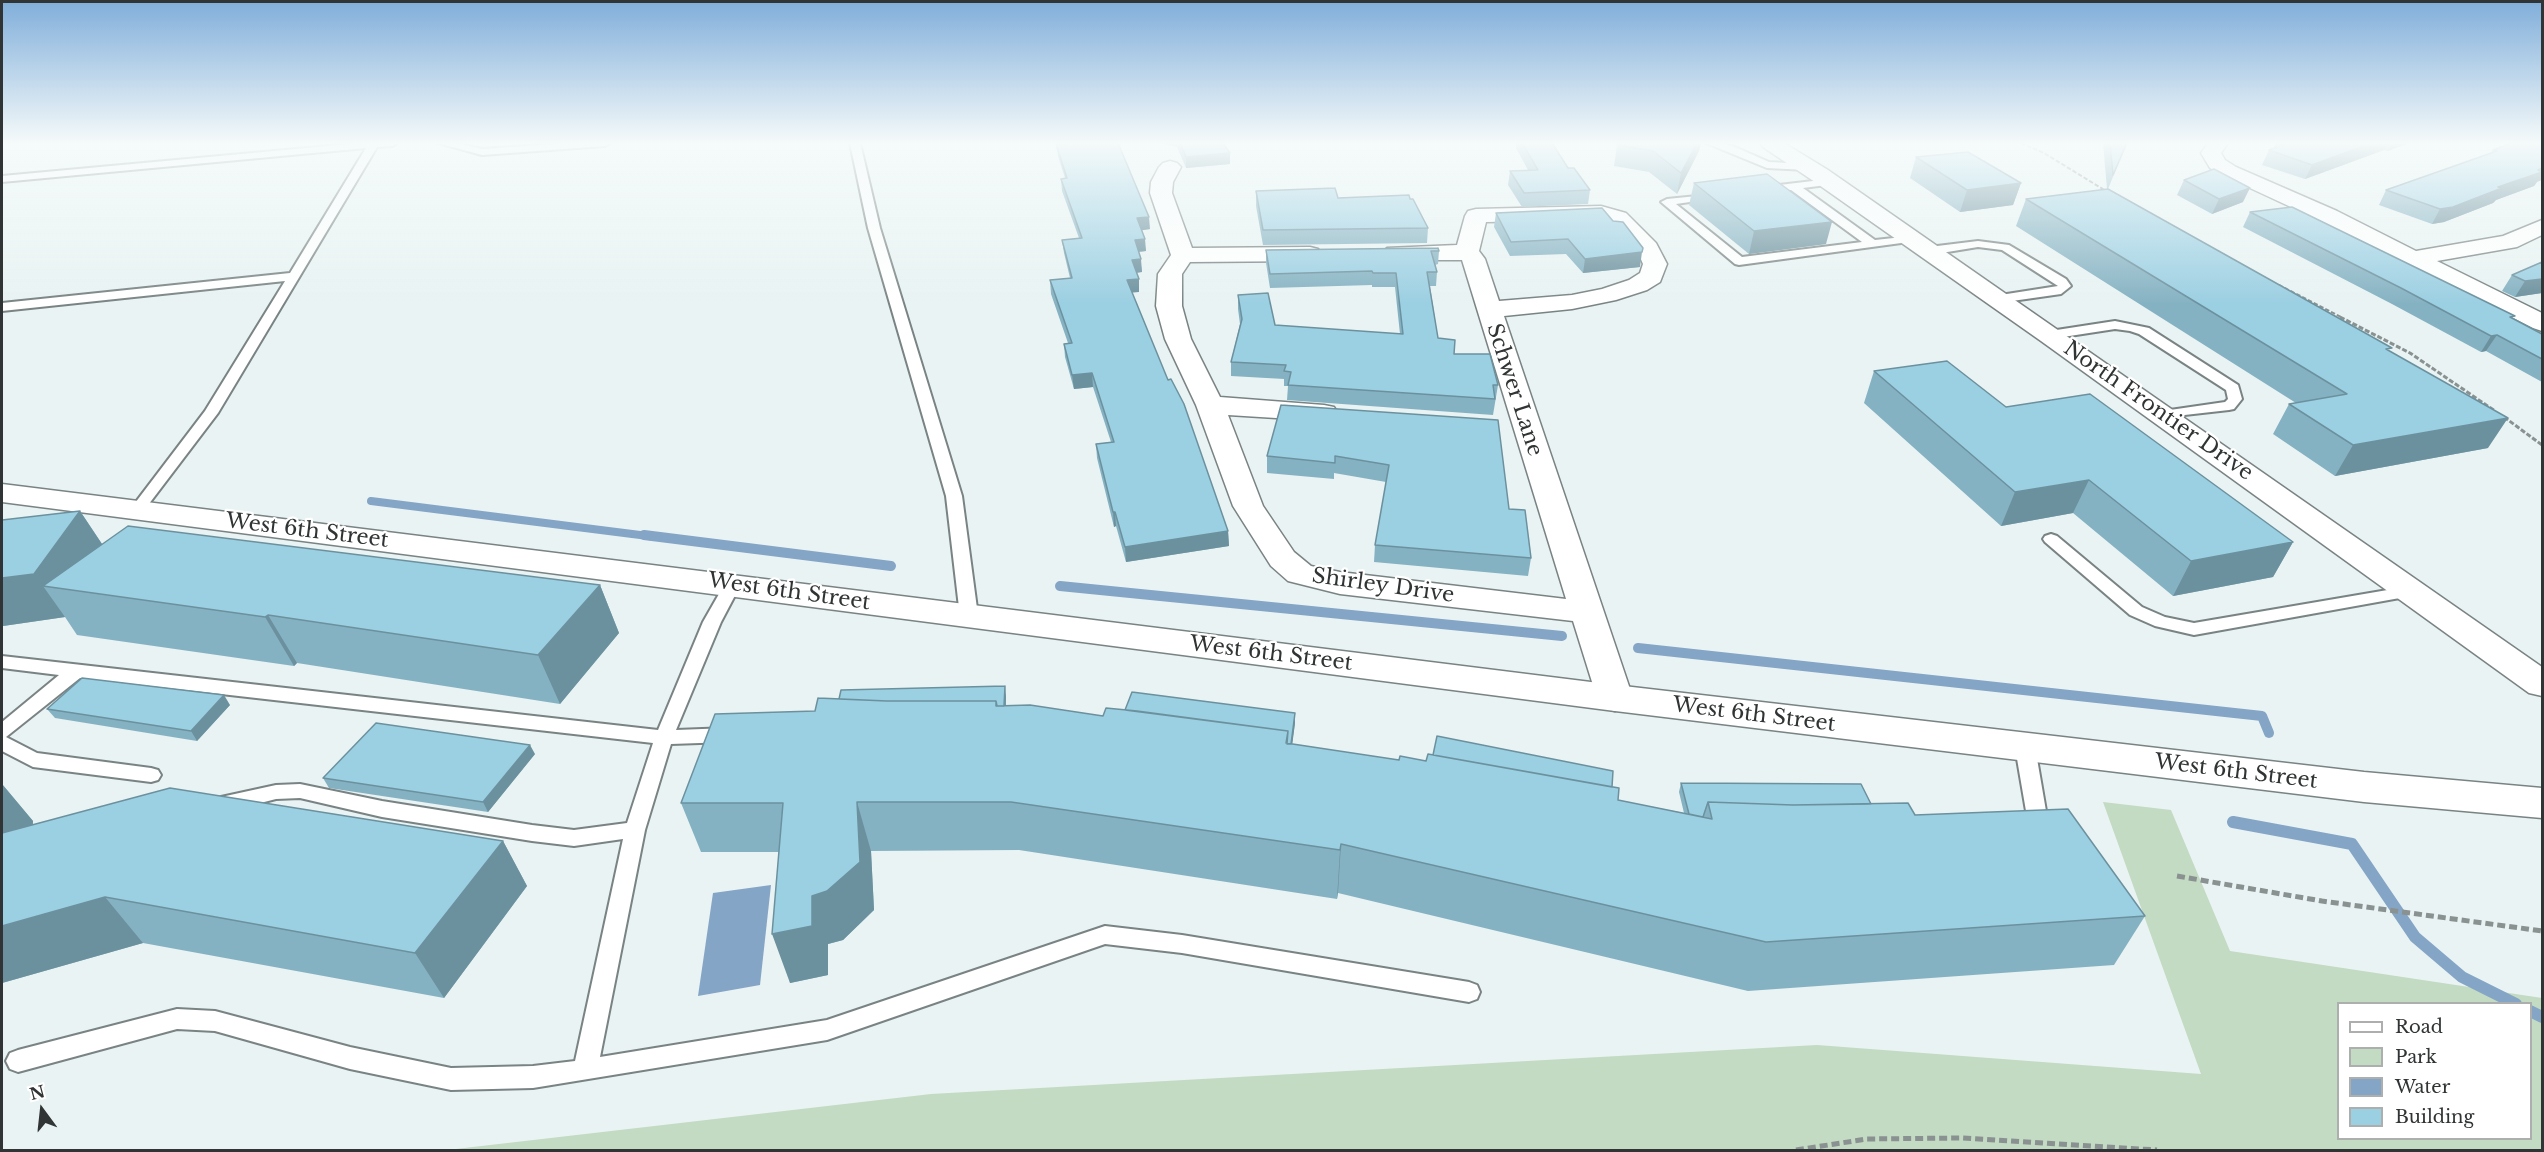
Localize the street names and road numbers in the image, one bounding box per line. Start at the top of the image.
street label: Schwer Lane [1481,321,1547,459]
street label: North Frontier Drive [2058,336,2258,486]
street label: West 6th Street [224,509,390,553]
street label: Shirley Drive [1310,564,1456,608]
street label: West 6th Street [706,568,872,616]
street label: West 6th Street [1188,632,1354,676]
street label: West 6th Street [1671,693,1837,737]
street label: West 6th Street [2153,750,2319,794]

